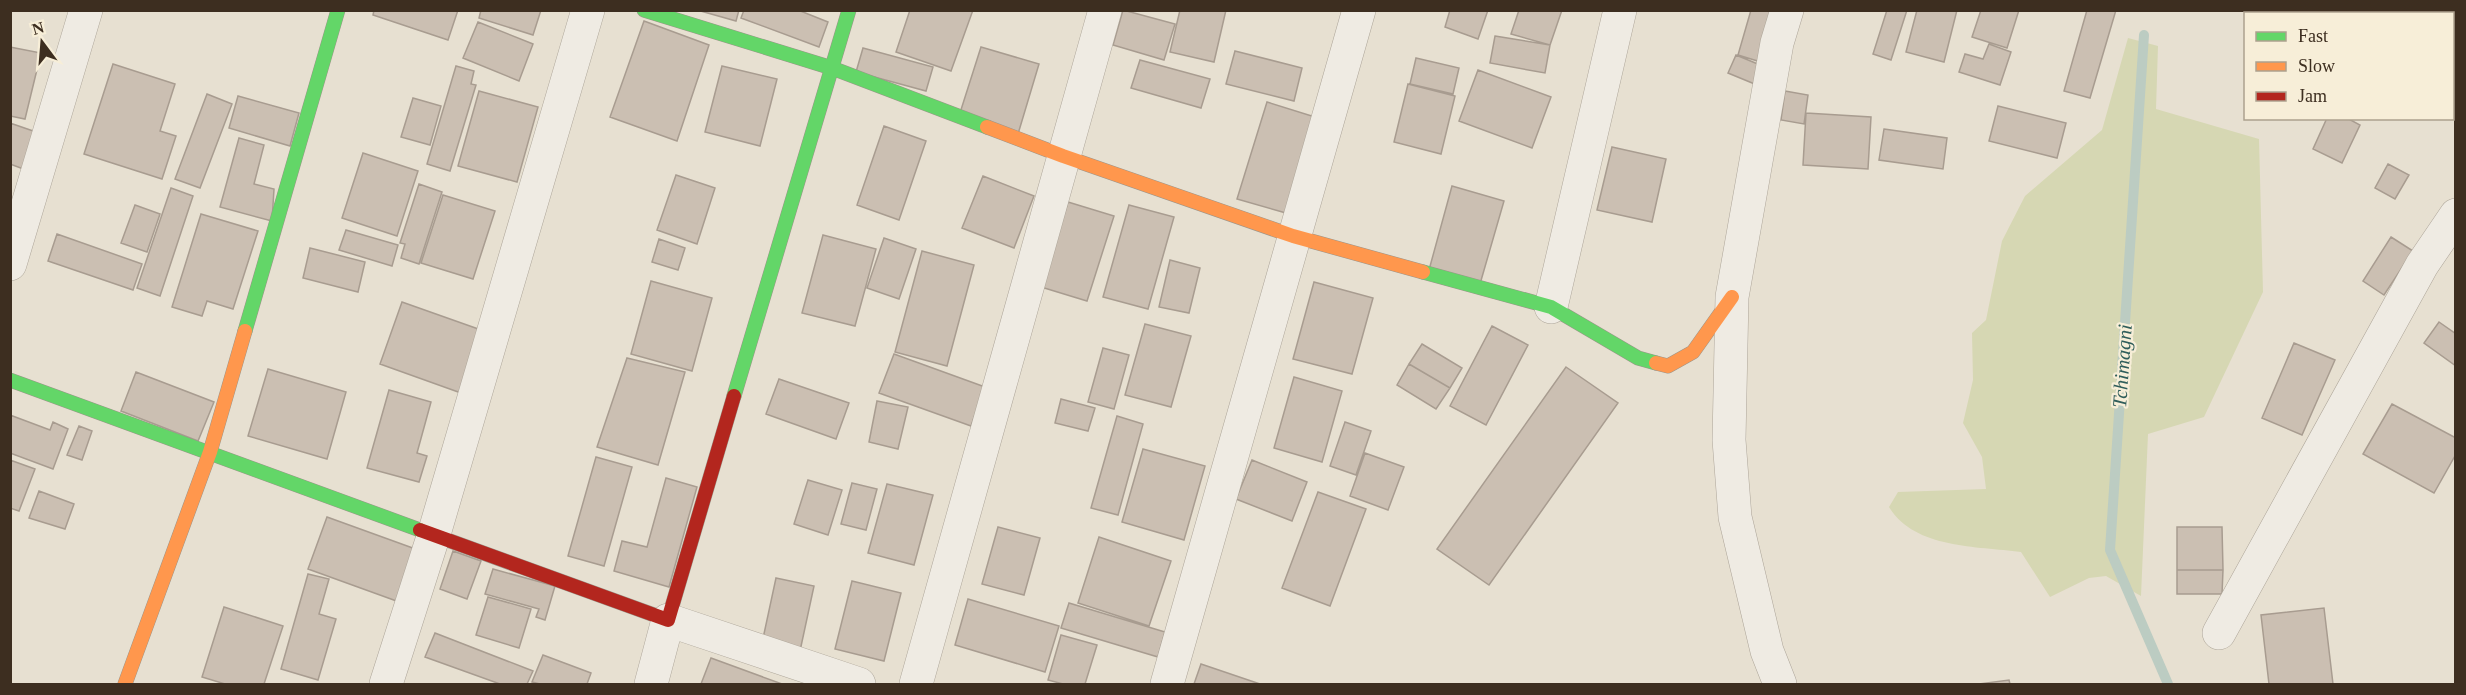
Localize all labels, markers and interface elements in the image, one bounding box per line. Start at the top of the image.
north arrow [12,12,72,72]
legend [2244,12,2454,120]
text: N [30,18,46,38]
text: Fast [2298,26,2328,46]
text: Slow [2298,56,2335,76]
text: Jam [2298,86,2327,106]
water label: Tchimagni [2108,323,2137,409]

